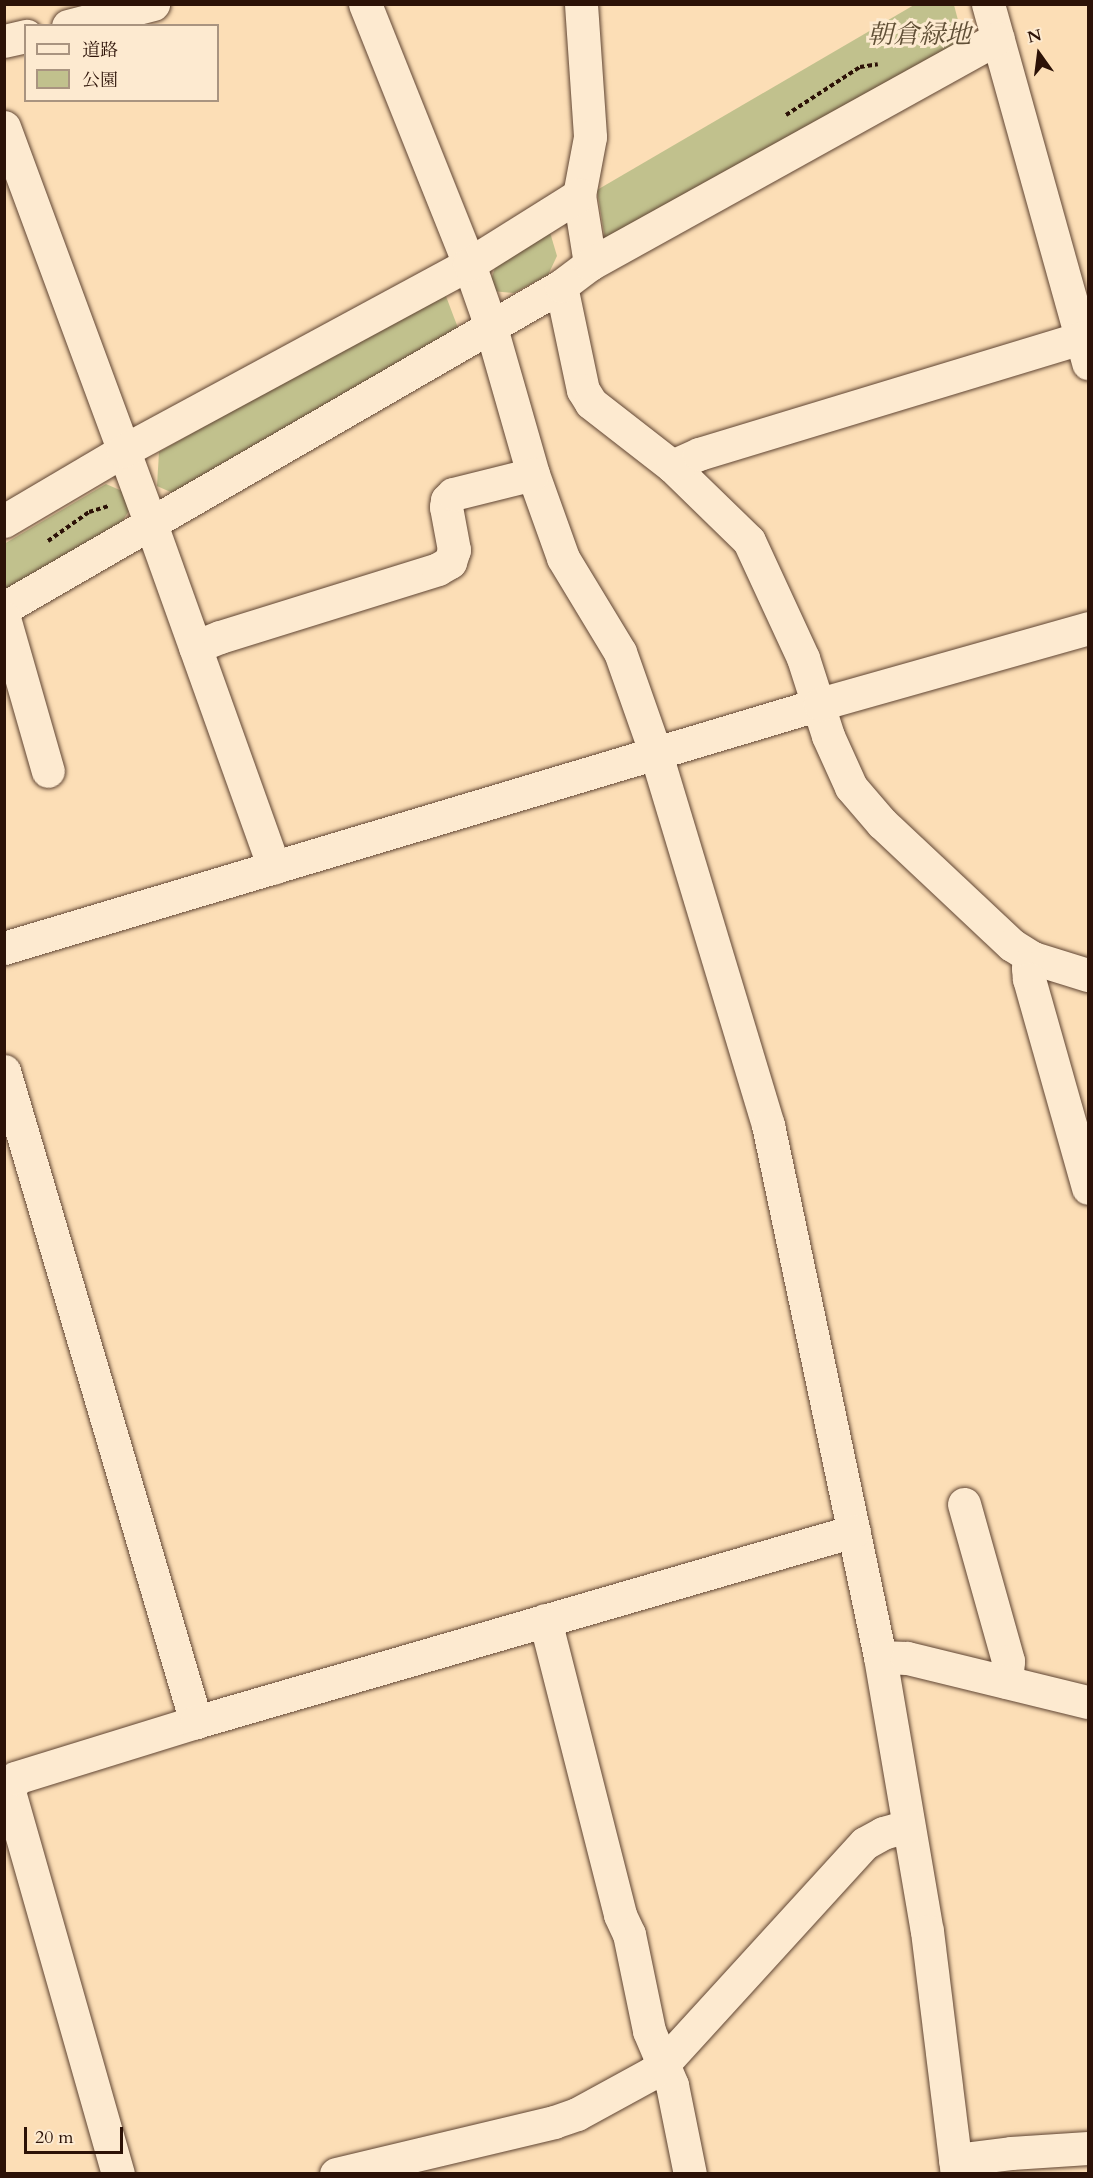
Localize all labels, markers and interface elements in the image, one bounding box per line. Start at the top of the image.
park label: 朝倉緑地 [867,19,971,51]
legend [24,24,219,102]
north arrow [1009,24,1069,84]
text: N [1025,24,1044,49]
text: 道路 [82,38,118,63]
text: 公園 [82,68,118,93]
scale bar [27,2115,126,2153]
text: 20 m [35,2125,74,2150]

